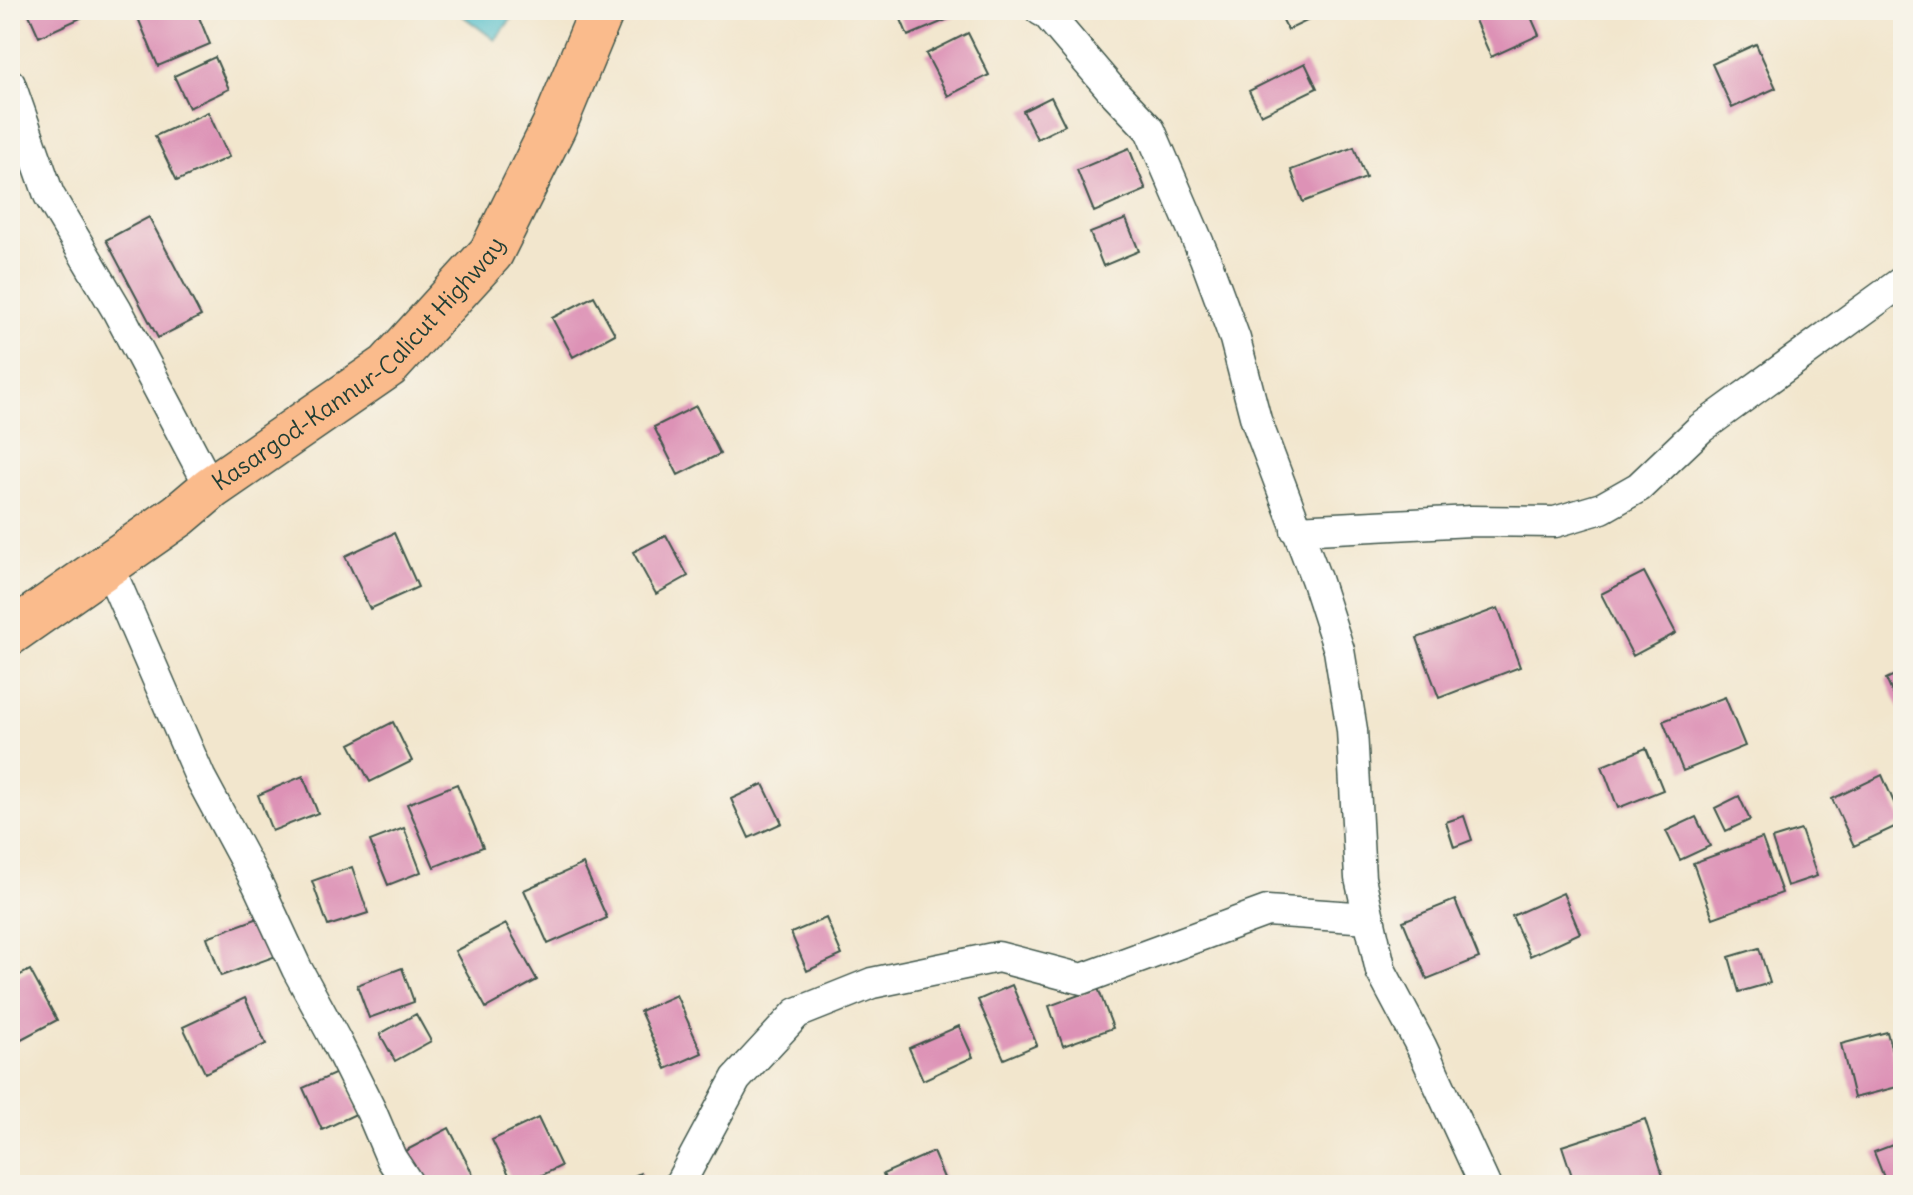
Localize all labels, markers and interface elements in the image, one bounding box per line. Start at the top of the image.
street label: Kasargod-Kannur-Calicut Highway [206,232,510,497]

